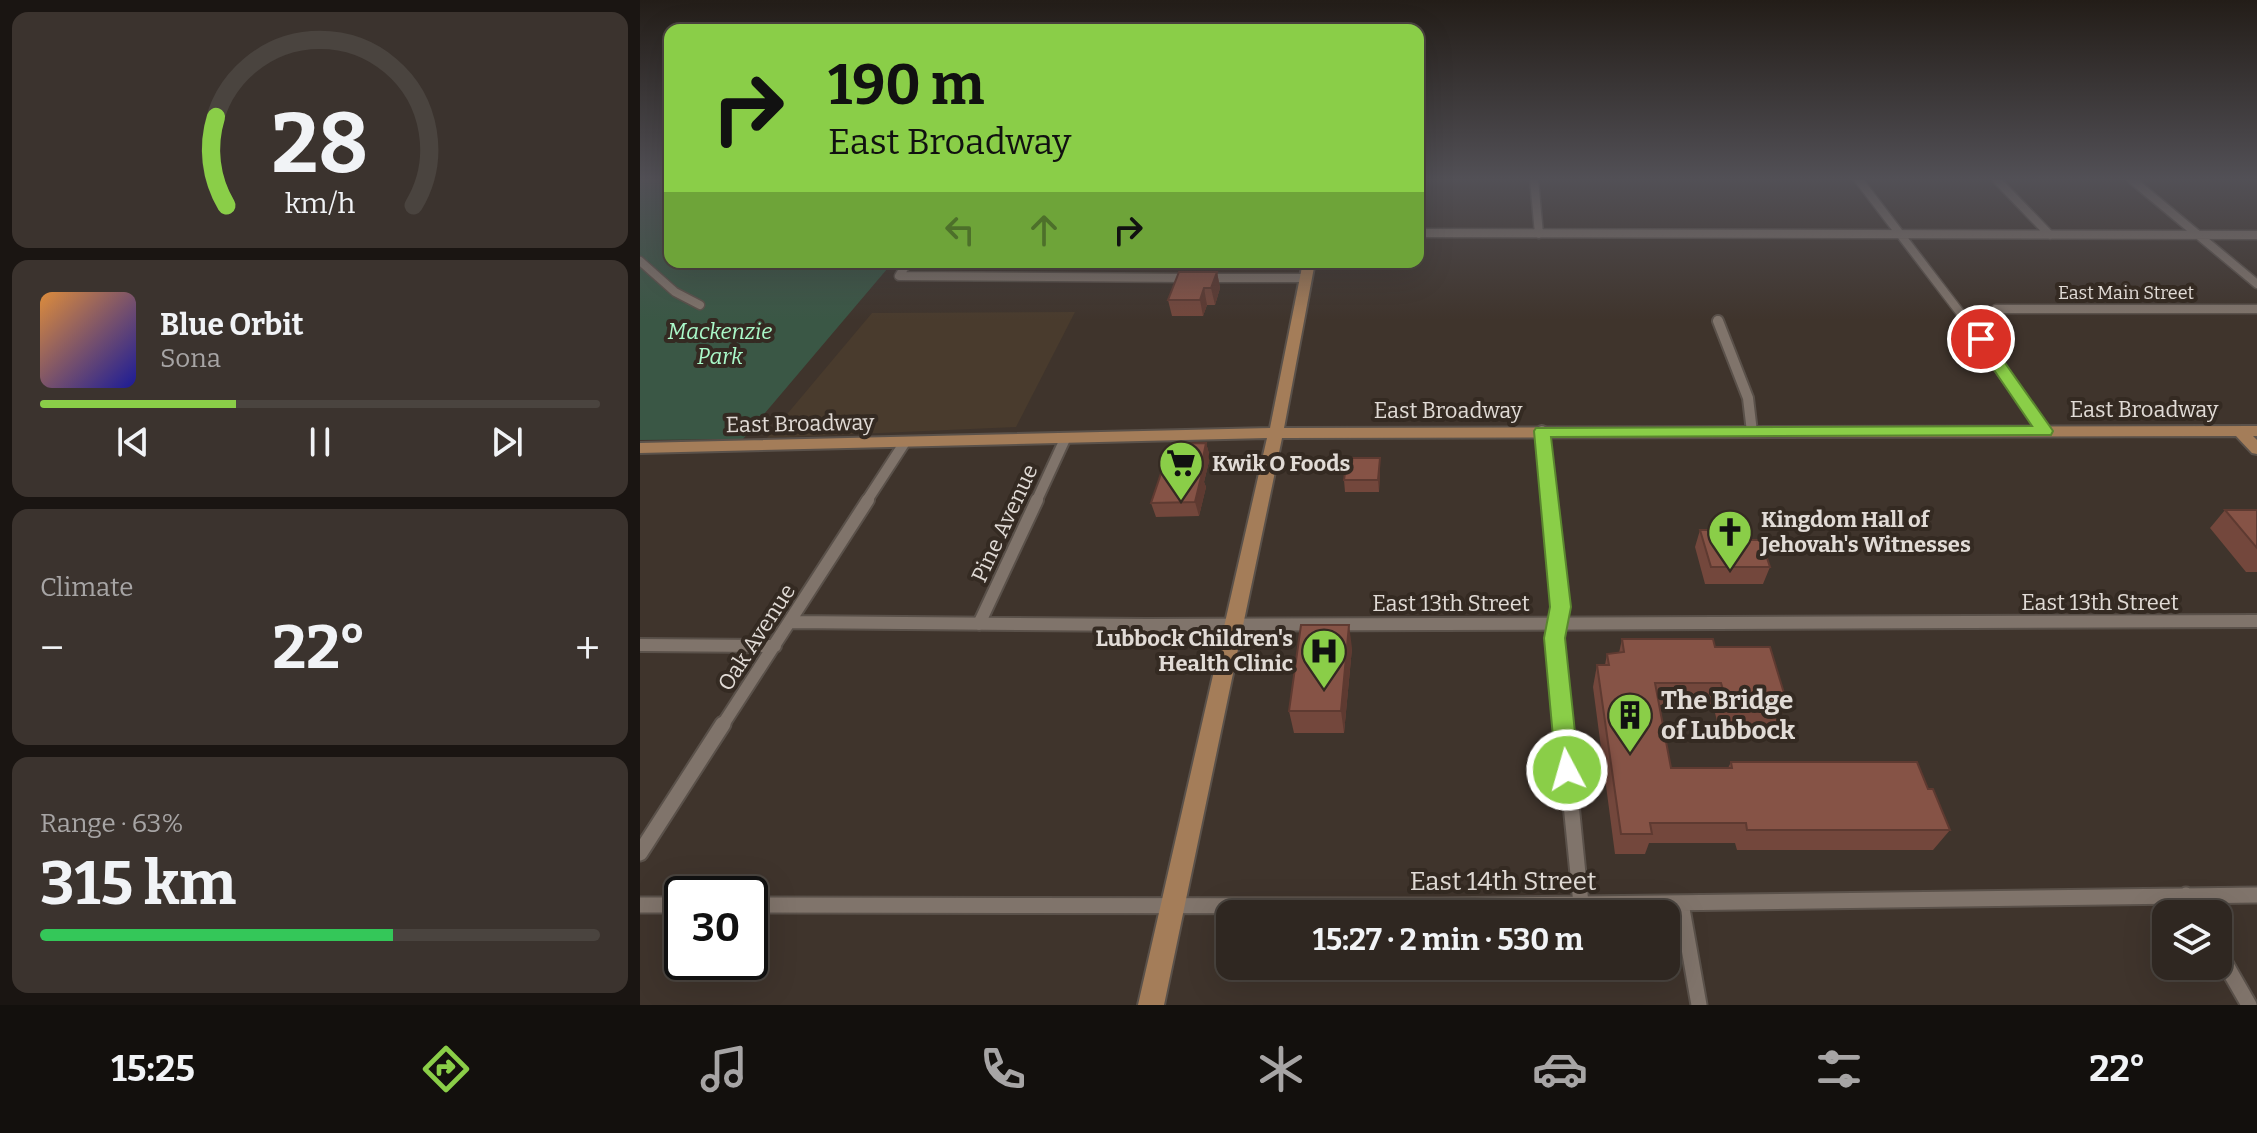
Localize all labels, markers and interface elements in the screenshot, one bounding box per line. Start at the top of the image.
text: 190 m [828,52,984,119]
icon: right [696,56,800,160]
text: 28 [272,94,368,194]
text: East Broadway [828,120,1071,164]
text: km/h [285,186,356,221]
icon: left [938,208,982,252]
icon: ahead [1022,208,1066,252]
icon: right [1106,208,1150,252]
street label: East Main Street [2058,282,2195,304]
pin [1947,305,2015,373]
text: Blue Orbit [160,307,304,343]
icon: arrive [1959,317,2003,361]
park label: Mackenzie Park [668,318,772,370]
text: Sona [160,343,221,374]
street label: East Broadway [2070,396,2219,423]
street label: East Broadway [1374,397,1523,424]
street label: East Broadway [725,409,875,438]
icon: previous [111,420,155,464]
icon: pause [298,420,342,464]
icon: next [485,420,529,464]
supermarket icon: Kwik O Foods [1157,439,1205,502]
place label: Kwik O Foods [1212,450,1351,477]
street label: Pine Avenue [965,460,1044,587]
place label: Kingdom Hall of Jehovah's Witnesses [1760,506,1971,558]
church icon: Kingdom Hall of Jehovah's Witnesses [1706,508,1754,571]
text: Climate [40,572,134,603]
street label: Oak Avenue [712,579,801,696]
street label: East 13th Street [2021,589,2179,616]
street label: East 13th Street [1372,590,1530,617]
text: 22° [273,612,367,684]
text: − [40,622,64,675]
text: + [575,622,600,675]
place label: Lubbock Children's Health Clinic [1096,625,1293,677]
hospital icon: Lubbock Children's Health Clinic [1300,627,1348,690]
place label: The Bridge of Lubbock [1661,685,1796,746]
building icon: The Bridge of Lubbock [1606,691,1654,754]
position arrow [1525,728,1609,812]
text: Range · 63% [40,808,183,839]
text: 315 km [40,848,236,920]
street label: East 14th Street [1410,866,1597,897]
speed limit sign: 30 [664,876,768,980]
map controls [2152,900,2232,980]
button: layers [2152,900,2232,980]
text: 15:27 · 2 min · 530 m [1313,922,1583,958]
icon: directions [418,1041,474,1097]
icon: music [696,1041,752,1097]
icon: phone [975,1041,1031,1097]
icon: climate [1253,1041,1309,1097]
icon: car [1532,1041,1588,1097]
icon: filters [1811,1041,1867,1097]
text: 15:25 [111,1047,195,1091]
text: 22° [2089,1047,2146,1091]

